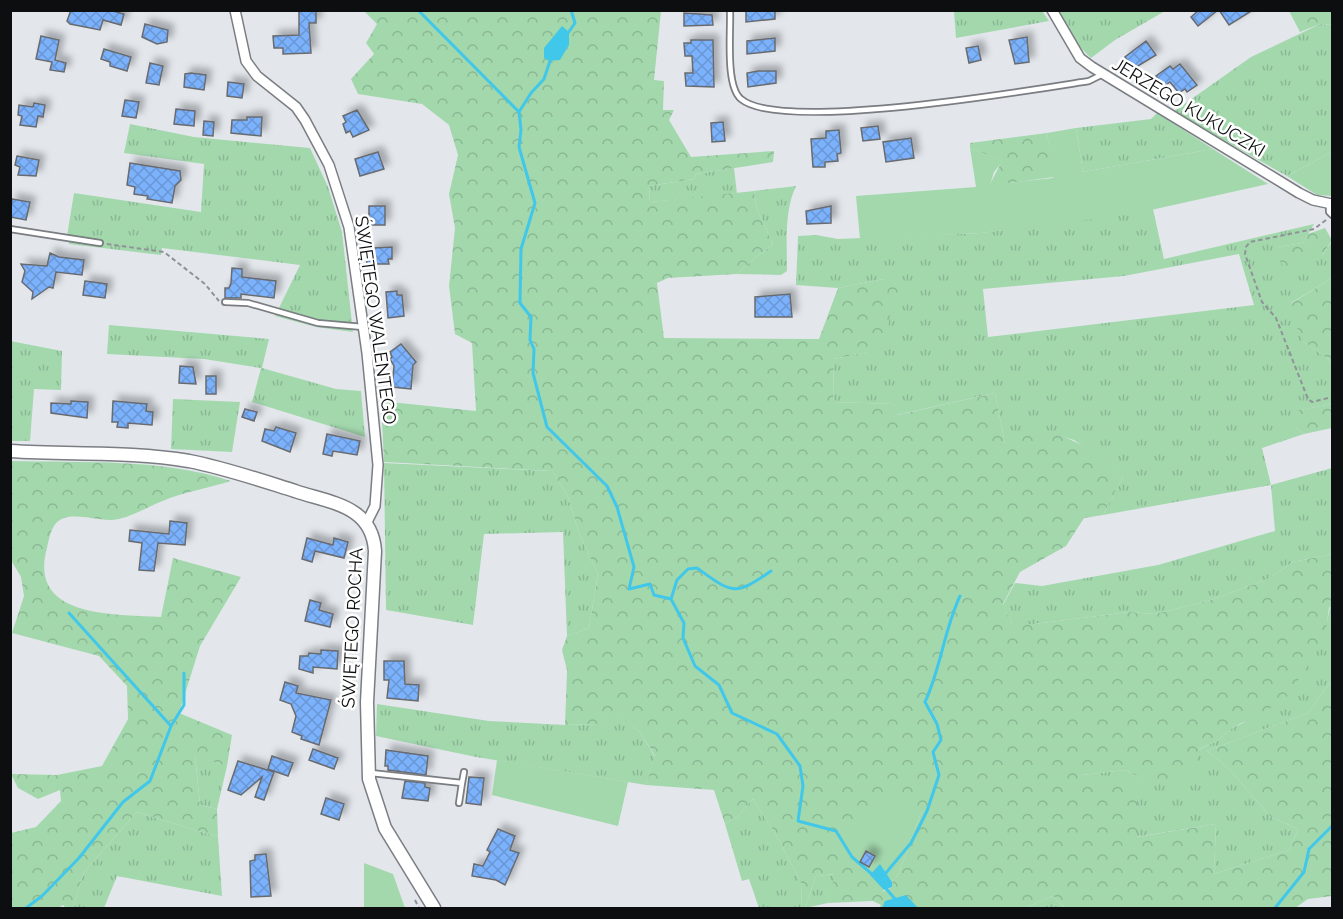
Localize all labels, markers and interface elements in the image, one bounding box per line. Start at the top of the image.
street label: JERZEGO KUKUCZKI [1109,53,1269,161]
street label: ŚWIĘTEGO WALENTEGO [351,214,402,426]
street label: ŚWIĘTEGO ROCHA [336,547,367,709]

